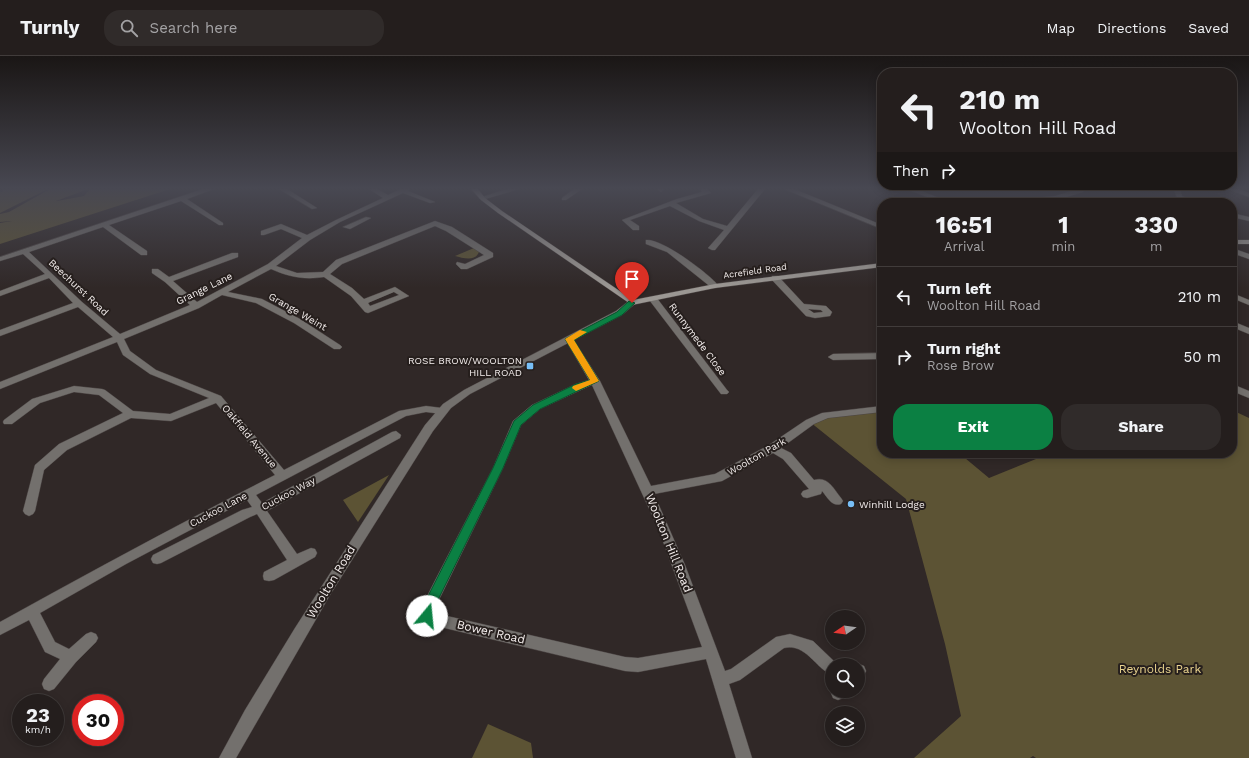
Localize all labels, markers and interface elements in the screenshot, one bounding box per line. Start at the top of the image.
search box [104,10,384,46]
text: Turnly [20,16,80,39]
icon: search [118,17,140,39]
text: Search here [150,19,237,37]
text: Map [1047,20,1075,36]
text: Directions [1097,20,1166,36]
text: Saved [1188,20,1229,36]
text: 210 m [959,83,1040,116]
icon: left [893,84,945,136]
text: Woolton Hill Road [959,117,1117,138]
icon: right [937,160,959,182]
text: Then [893,162,929,180]
text: 16:51 [936,211,993,239]
text: 1 [1058,211,1069,239]
text: 330 [1134,211,1178,239]
text: Arrival [944,239,985,254]
text: min [1051,239,1075,254]
text: m [1150,239,1162,254]
street label: Beechurst Road [47,257,111,318]
pin [615,262,649,303]
street label: Acrefield Road [723,262,787,280]
icon: arrive [621,268,643,290]
street label: Grange Lane [174,270,234,307]
text: Turn left [927,280,991,298]
icon: left [893,286,915,308]
text: 210 m [1178,288,1221,306]
street label: Grange Weint [267,290,329,333]
text: Woolton Hill Road [927,298,1041,313]
street label: Runnymede Close [667,301,729,378]
text: Turn right [927,340,1000,358]
icon: right [893,346,915,368]
text: 50 m [1184,348,1221,366]
place label: ROSE BROW/WOOLTON HILL ROAD [408,355,522,378]
text: Rose Brow [927,358,994,373]
marker: ROSE BROW/WOOLTON HILL ROAD [525,361,535,371]
street label: Oakfield Avenue [220,403,279,470]
button: Exit [893,404,1053,450]
button: Share [1061,404,1221,450]
street label: Woolton Park [725,435,788,478]
street label: Cuckoo Way [260,474,318,512]
street label: Cuckoo Lane [188,490,249,529]
street label: Woolton Hill Road [643,492,695,594]
marker: Winhill Lodge [846,499,856,509]
place label: Winhill Lodge [859,499,925,510]
street label: Woolton Road [304,543,358,621]
position arrow [406,595,448,637]
north arrow [825,610,865,650]
map controls [825,610,865,746]
street label: Bower Road [456,617,526,647]
button: search [825,658,865,698]
park label: Reynolds Park [1119,662,1202,676]
speed limit sign: 30 [72,694,124,746]
text: 23 [26,703,50,727]
button: layers [825,706,865,746]
text: km/h [25,724,51,735]

